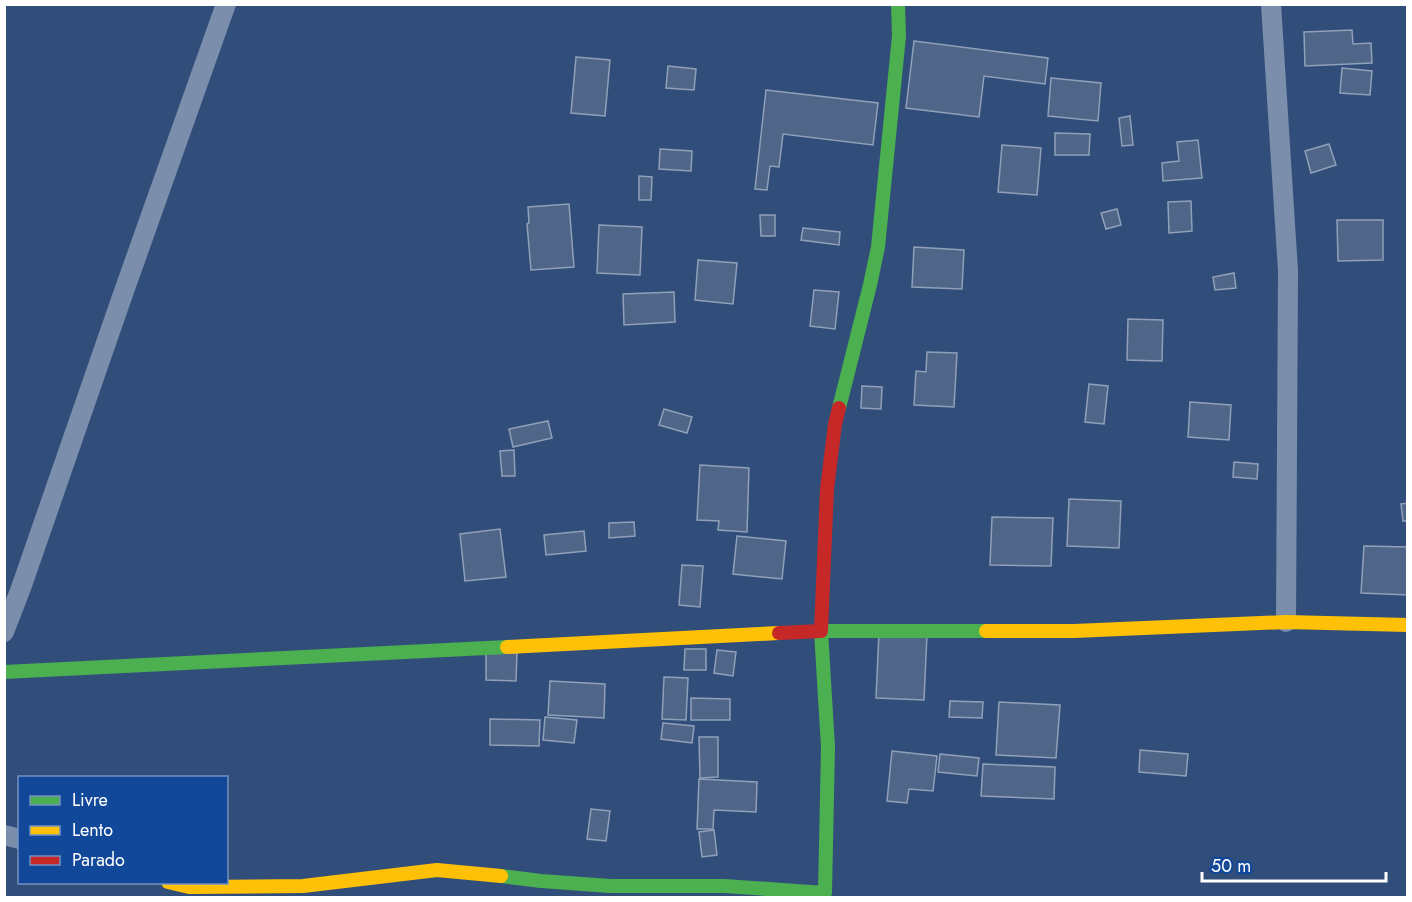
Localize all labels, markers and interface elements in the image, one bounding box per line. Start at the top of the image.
legend [18,776,228,884]
text: Livre [72,787,108,813]
text: Lento [72,817,113,843]
scale bar [1202,845,1386,883]
text: Parado [72,847,125,873]
text: 50 m [1211,853,1251,879]

